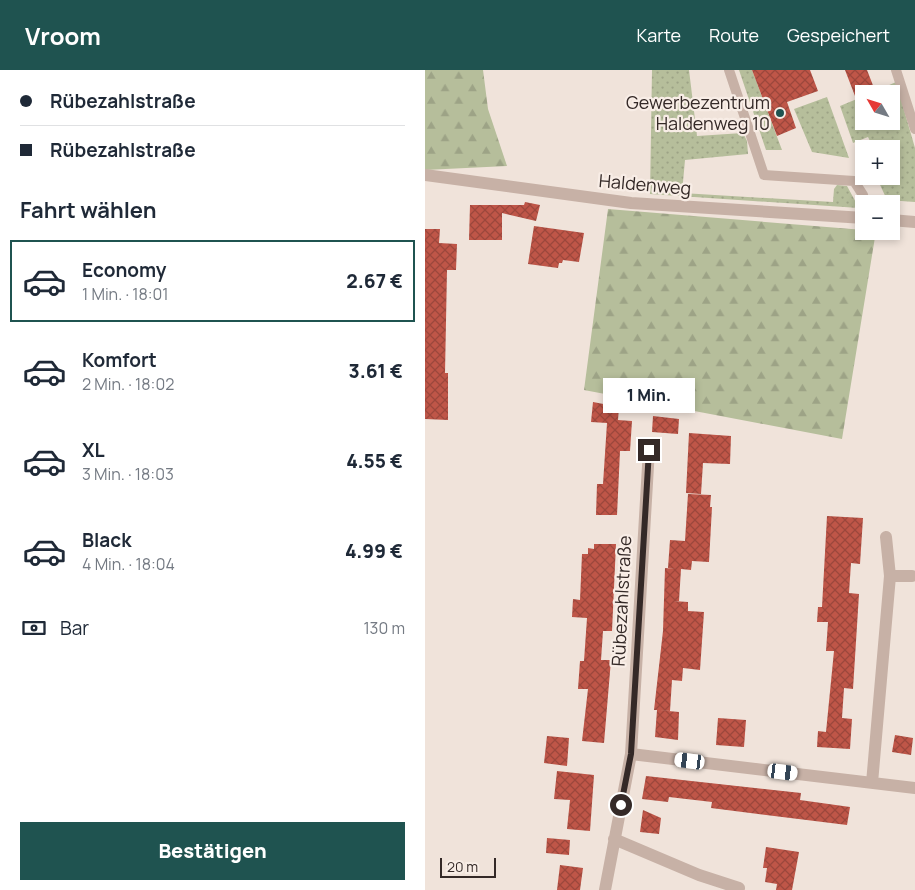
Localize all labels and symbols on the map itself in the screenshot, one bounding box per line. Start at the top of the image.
north arrow [855,85,900,130]
place label: Gewerbezentrum Haldenweg 10 [626,90,770,135]
marker: Gewerbezentrum Haldenweg 10 [774,107,786,119]
street label: Haldenweg [598,168,692,200]
callout: 1 Min. [603,378,695,412]
route end [638,439,660,461]
street label: Rübezahlstraße [606,535,636,667]
car [674,752,705,770]
car [767,763,798,781]
route start [610,794,632,816]
scale bar [440,855,496,878]

